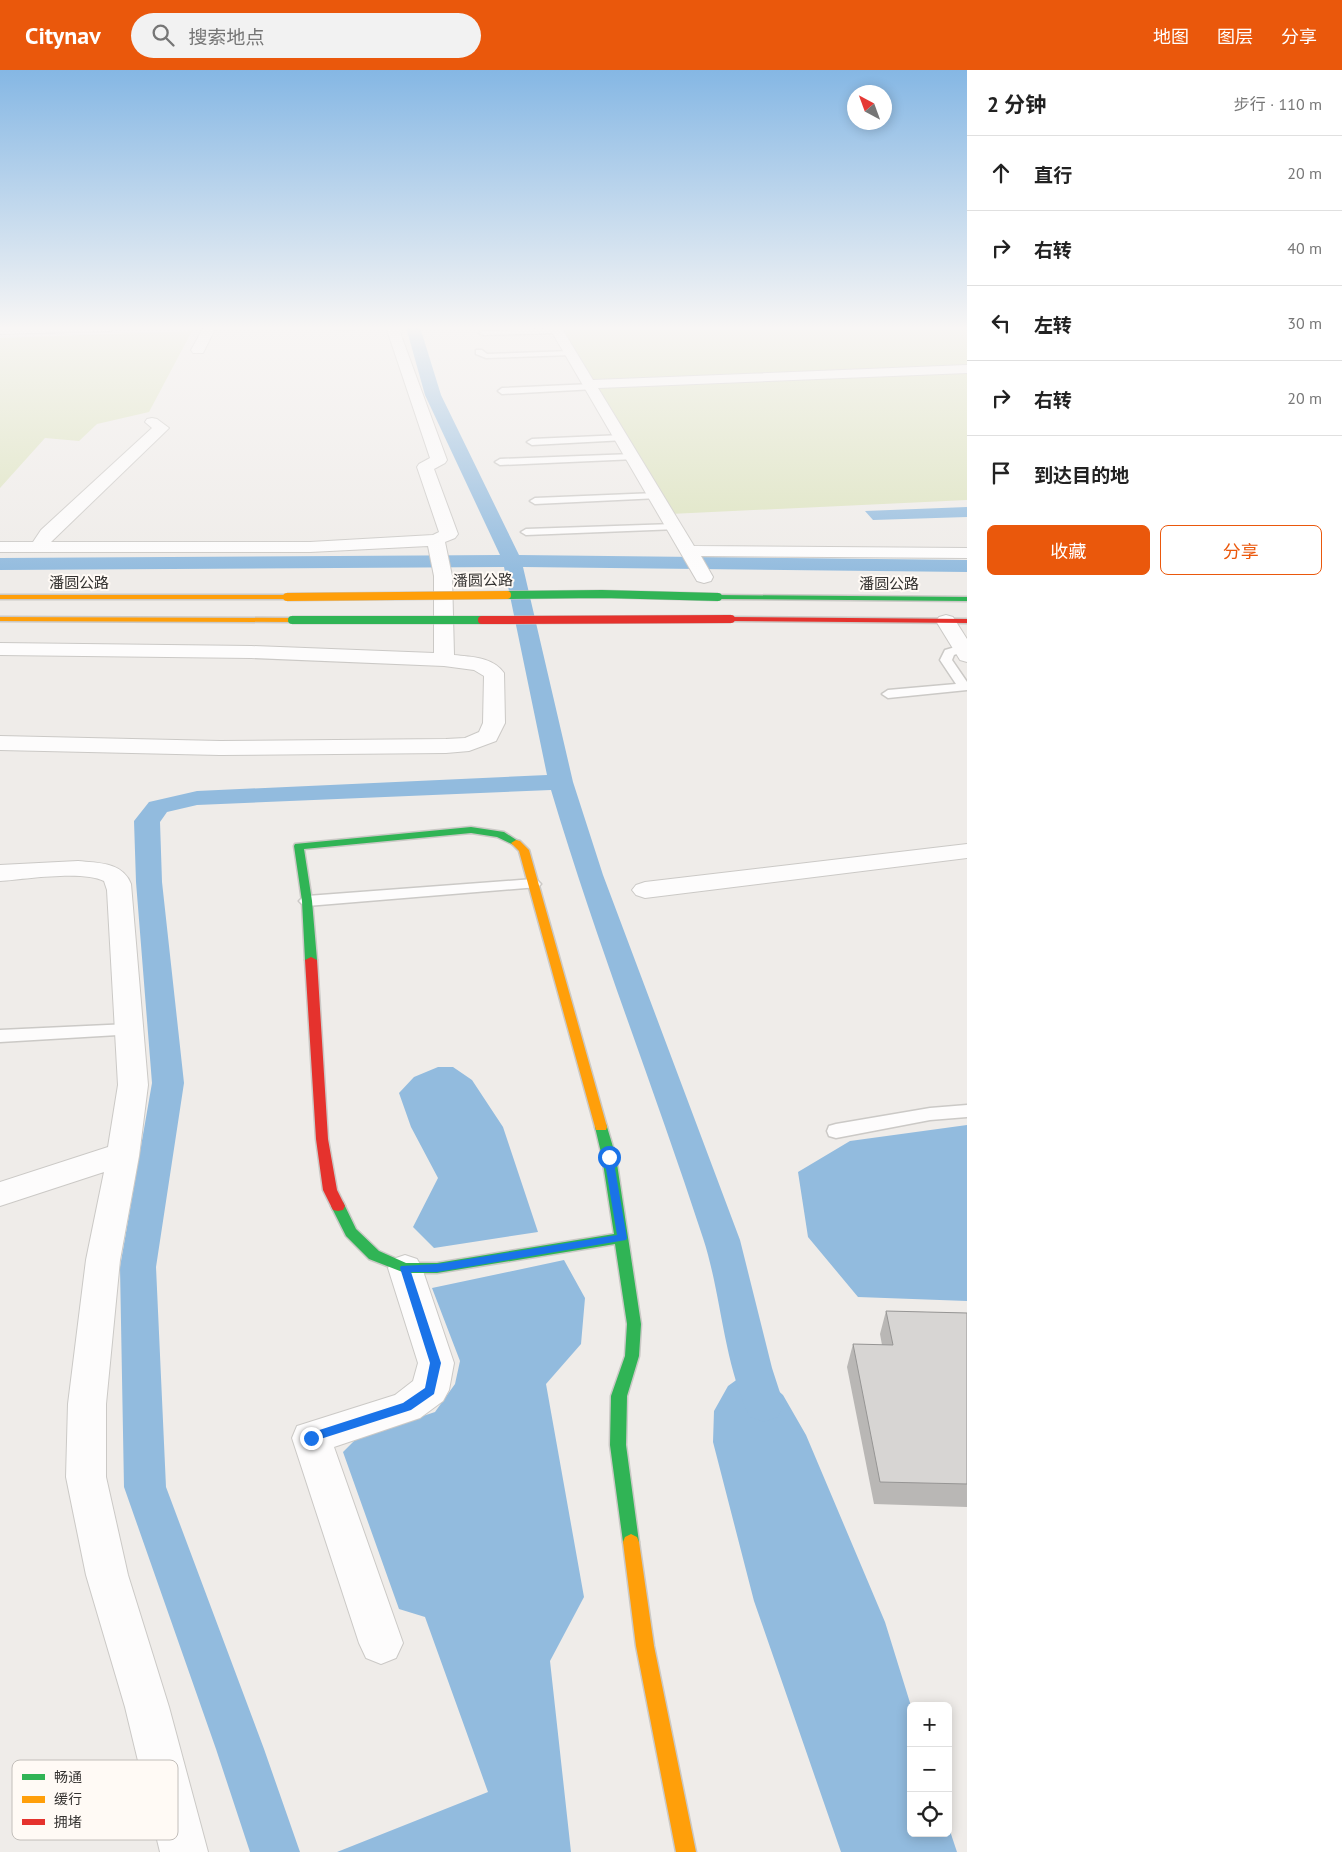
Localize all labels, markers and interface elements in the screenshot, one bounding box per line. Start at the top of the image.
search box [131,13,481,58]
text: Citynav [25,20,101,51]
icon: search [149,21,177,49]
text: 搜索地点 [189,25,265,49]
text: 地图 [1153,25,1189,48]
text: 图层 [1217,25,1253,48]
text: 分享 [1281,25,1317,48]
north arrow [847,85,892,130]
text: 2 分钟 [987,91,1046,118]
text: 步行 · 110 m [1234,94,1322,114]
icon: ahead [987,159,1015,187]
text: 直行 [1034,163,1072,187]
text: 20 m [1287,163,1322,183]
icon: right [987,234,1015,262]
text: 右转 [1034,238,1072,262]
text: 40 m [1287,238,1322,258]
icon: left [987,309,1015,337]
text: 左转 [1034,313,1072,337]
text: 30 m [1287,313,1322,333]
icon: right [987,384,1015,412]
text: 右转 [1034,388,1072,412]
text: 20 m [1287,388,1322,408]
icon: arrive [987,459,1015,487]
text: 到达目的地 [1034,463,1129,487]
button: 收藏 [987,525,1150,575]
button: 分享 [1160,525,1322,575]
street label: 潘圆公路 [453,570,513,590]
street label: 潘圆公路 [49,573,109,592]
street label: 潘圆公路 [859,574,919,593]
route start [598,1146,621,1169]
route end [300,1427,323,1450]
map controls [907,1702,952,1837]
button: + [907,1702,952,1747]
button: − [907,1747,952,1792]
legend [12,1760,178,1840]
text: 畅通 [54,1768,82,1786]
text: 缓行 [54,1790,82,1808]
button: locate [907,1792,952,1837]
text: 拥堵 [54,1813,82,1831]

